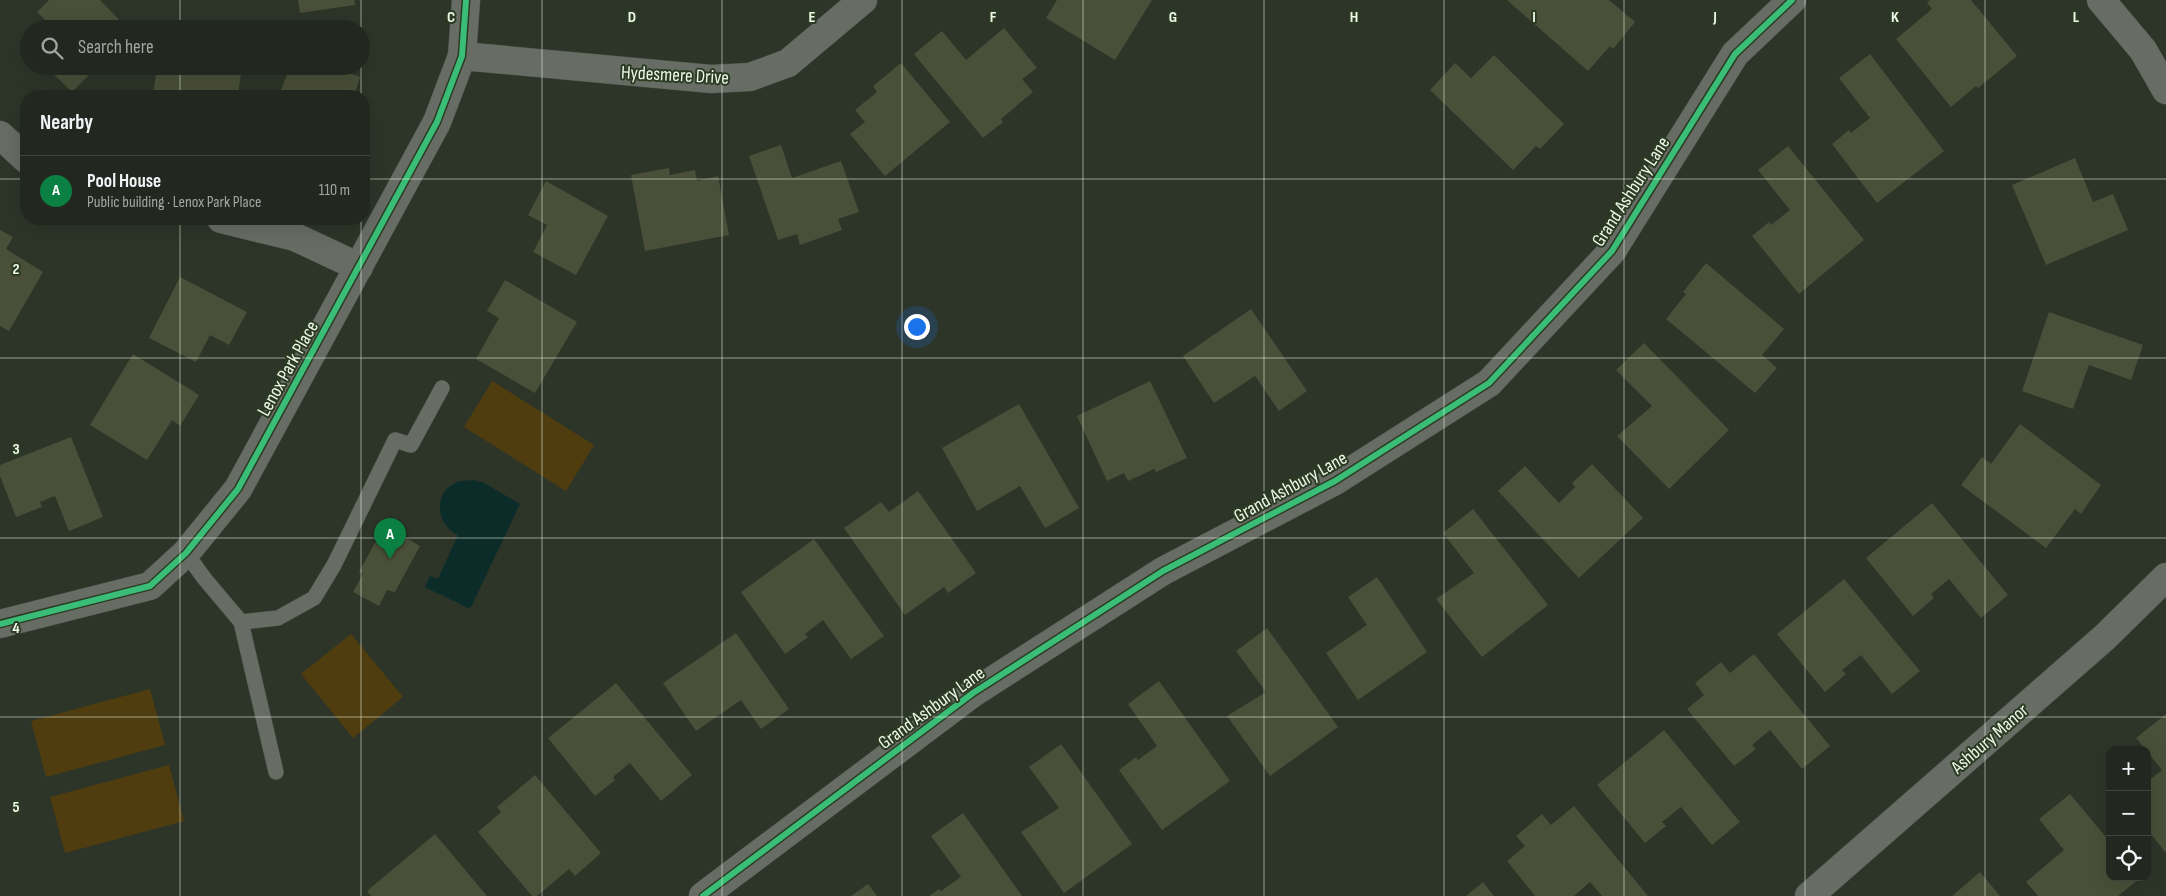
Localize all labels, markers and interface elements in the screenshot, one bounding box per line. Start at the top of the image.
text: C [447,8,455,27]
text: D [628,8,636,27]
text: E [809,8,816,27]
text: F [990,8,997,27]
text: G [1169,8,1177,27]
text: H [1350,8,1358,27]
text: I [1532,8,1536,27]
text: J [1712,8,1717,27]
text: K [1891,8,1899,27]
text: L [2073,8,2080,27]
search box [20,20,370,75]
icon: search [38,34,66,62]
text: Search here [78,36,154,59]
street label: Hydesmere Drive [620,61,729,90]
text: Nearby [40,110,93,135]
street label: Grand Ashbury Lane [1587,133,1675,251]
text: Pool House [87,170,161,193]
text: A [52,181,60,200]
text: 110 m [319,181,350,200]
text: Public building · Lenox Park Place [87,193,261,212]
text: 2 [12,260,20,279]
your location [904,314,930,340]
street label: Lenox Park Place [253,317,324,420]
text: 3 [12,440,20,459]
street label: Grand Ashbury Lane [1230,447,1351,528]
pin: A [374,518,406,559]
text: 4 [12,619,20,638]
street label: Grand Ashbury Lane [874,662,990,755]
street label: Ashbury Manor [1946,699,2034,780]
map controls [2106,746,2151,881]
button: + [2106,746,2151,791]
button: − [2106,791,2151,836]
text: 5 [12,798,20,817]
button: locate [2106,836,2151,881]

